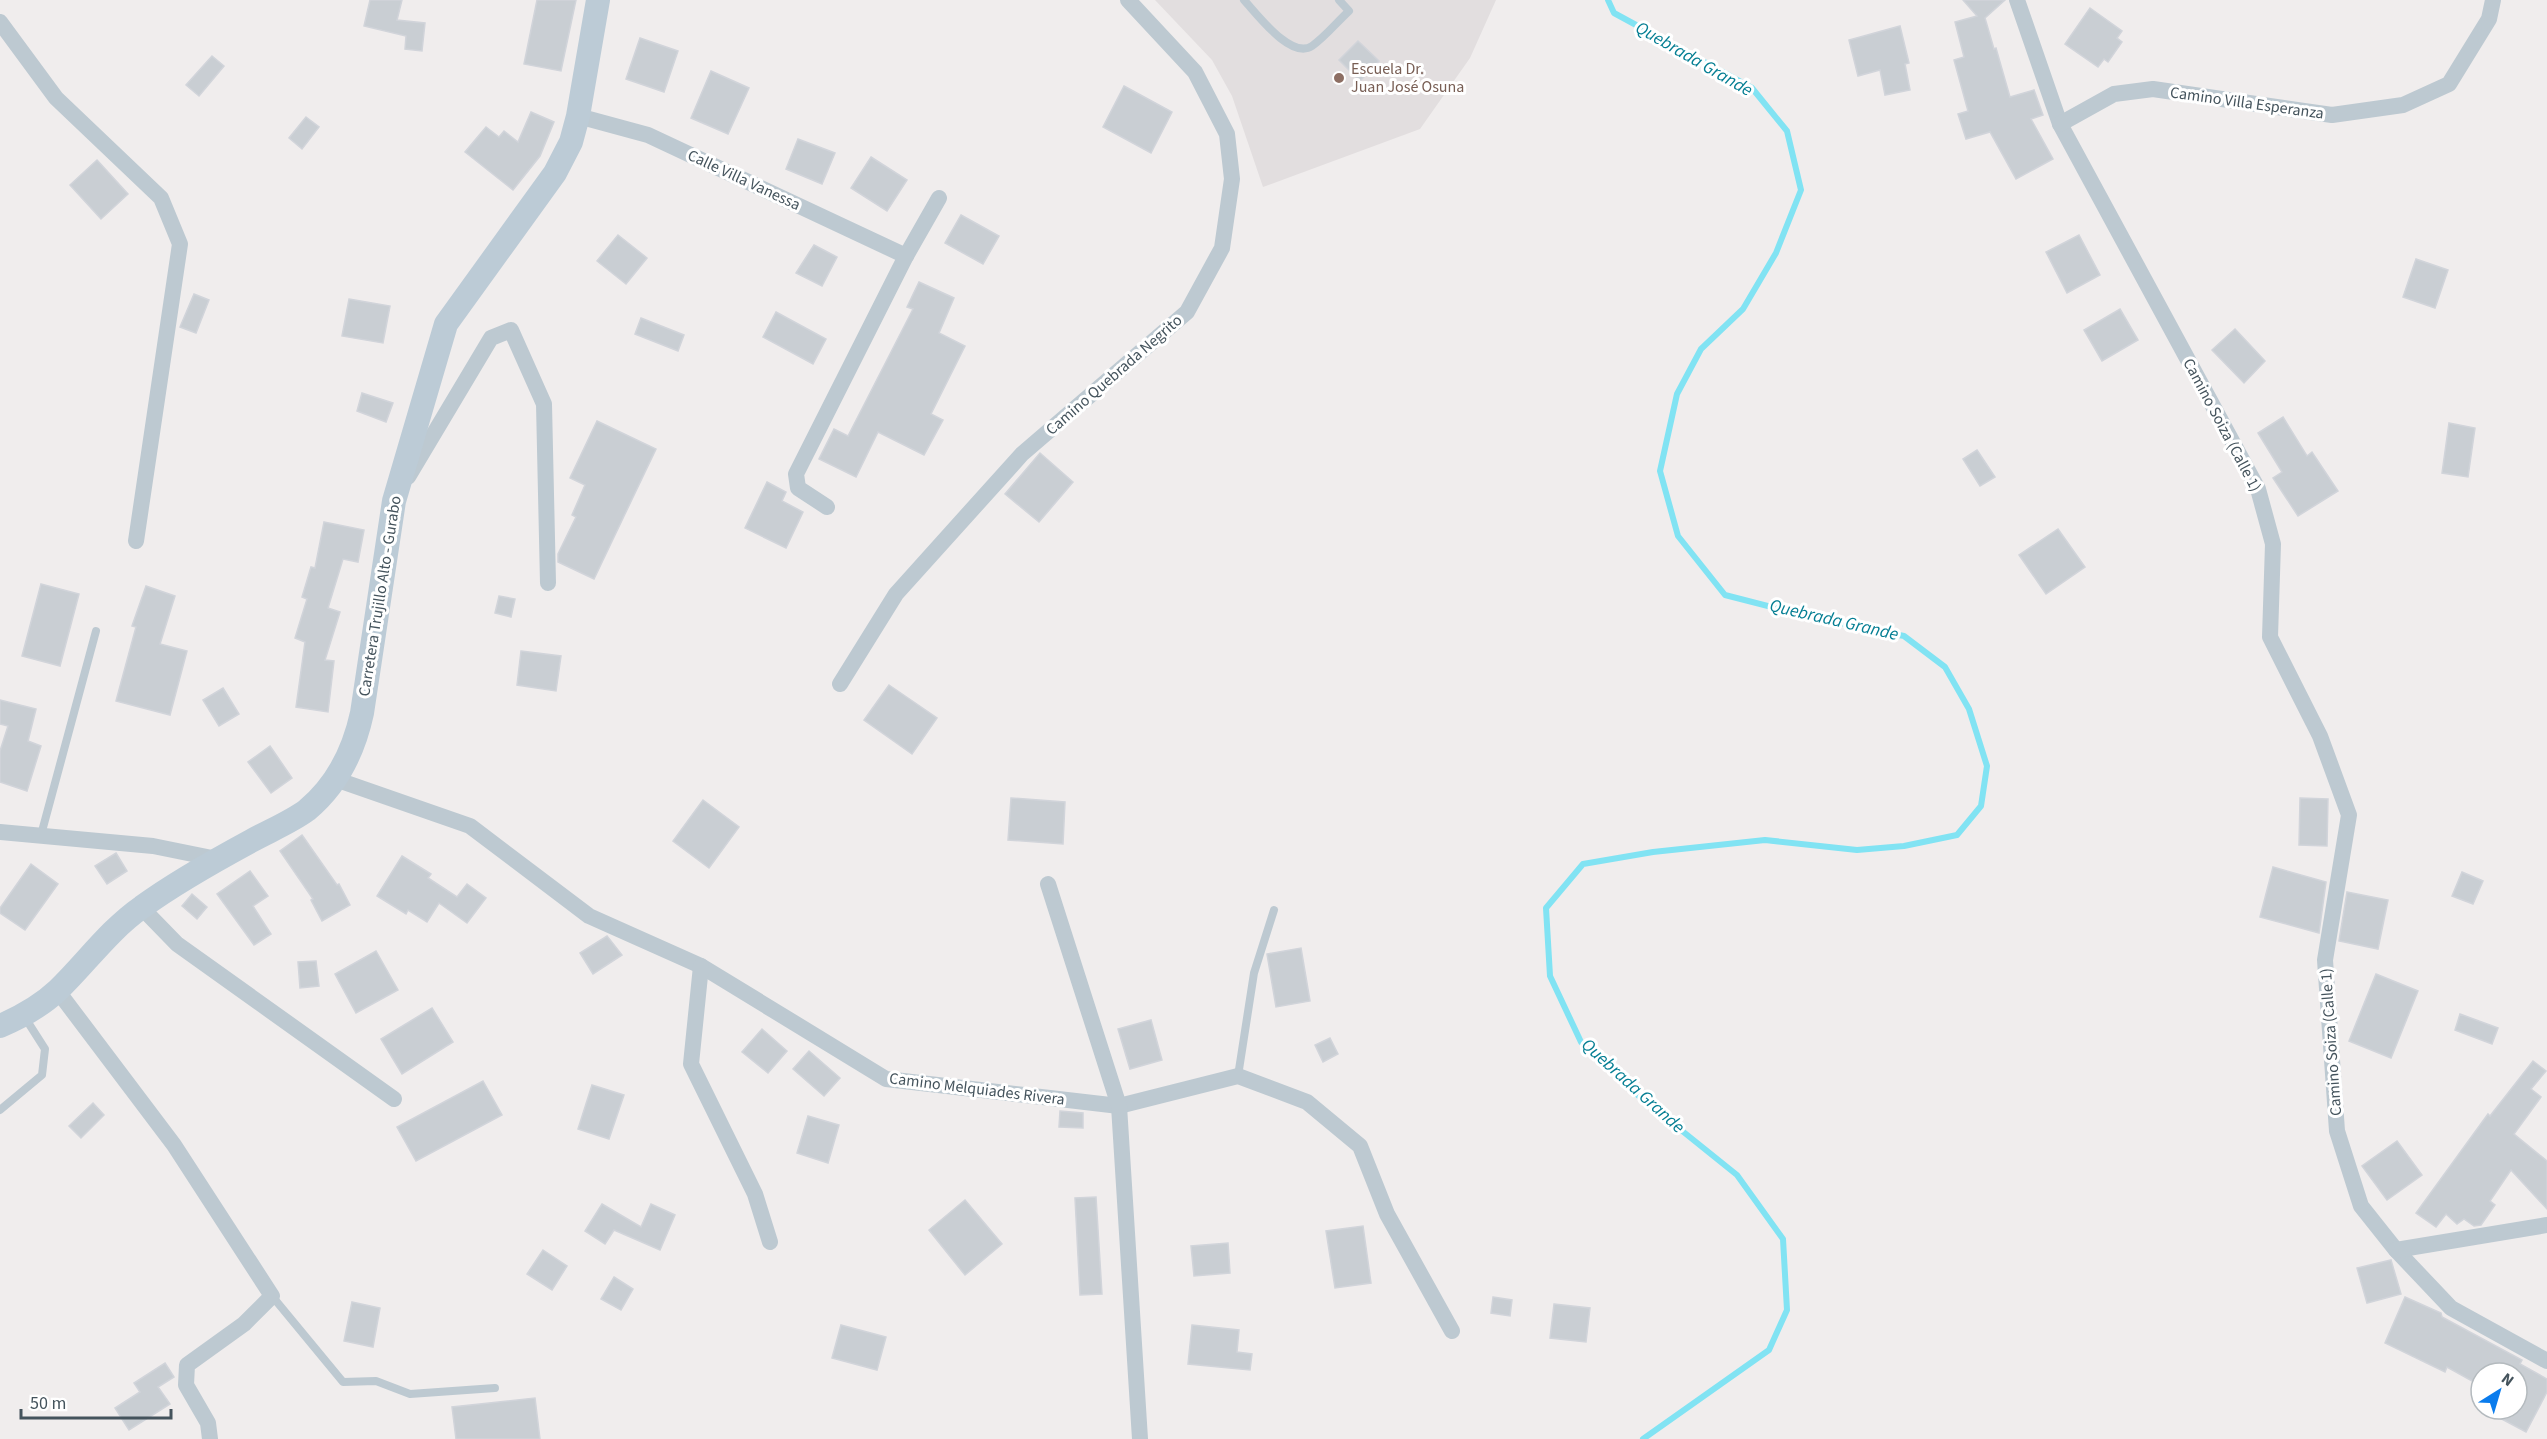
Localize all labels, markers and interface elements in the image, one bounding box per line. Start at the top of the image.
water label: Quebrada Grande [1631,15,1758,103]
place label: Escuela Dr. Juan José Osuna [1351,58,1464,98]
marker: Escuela Dr. Juan José Osuna [1332,71,1346,85]
street label: Camino Villa Esperanza [2169,81,2325,125]
street label: Calle Villa Vanessa [684,144,804,216]
street label: Camino Quebrada Negrito [1041,310,1187,440]
street label: Camino Soiza (Calle 1) [2178,354,2266,496]
street label: Carretera Trujillo Alto - Gurabo [353,494,407,698]
water label: Quebrada Grande [1767,593,1901,647]
street label: Camino Soiza (Calle 1) [2315,967,2347,1117]
water label: Quebrada Grande [1576,1033,1690,1140]
street label: Camino Melquiades Rivera [888,1067,1066,1111]
north arrow [2469,1361,2529,1421]
text: N [2497,1368,2518,1392]
scale bar [21,1382,171,1420]
text: 50 m [30,1391,66,1416]

